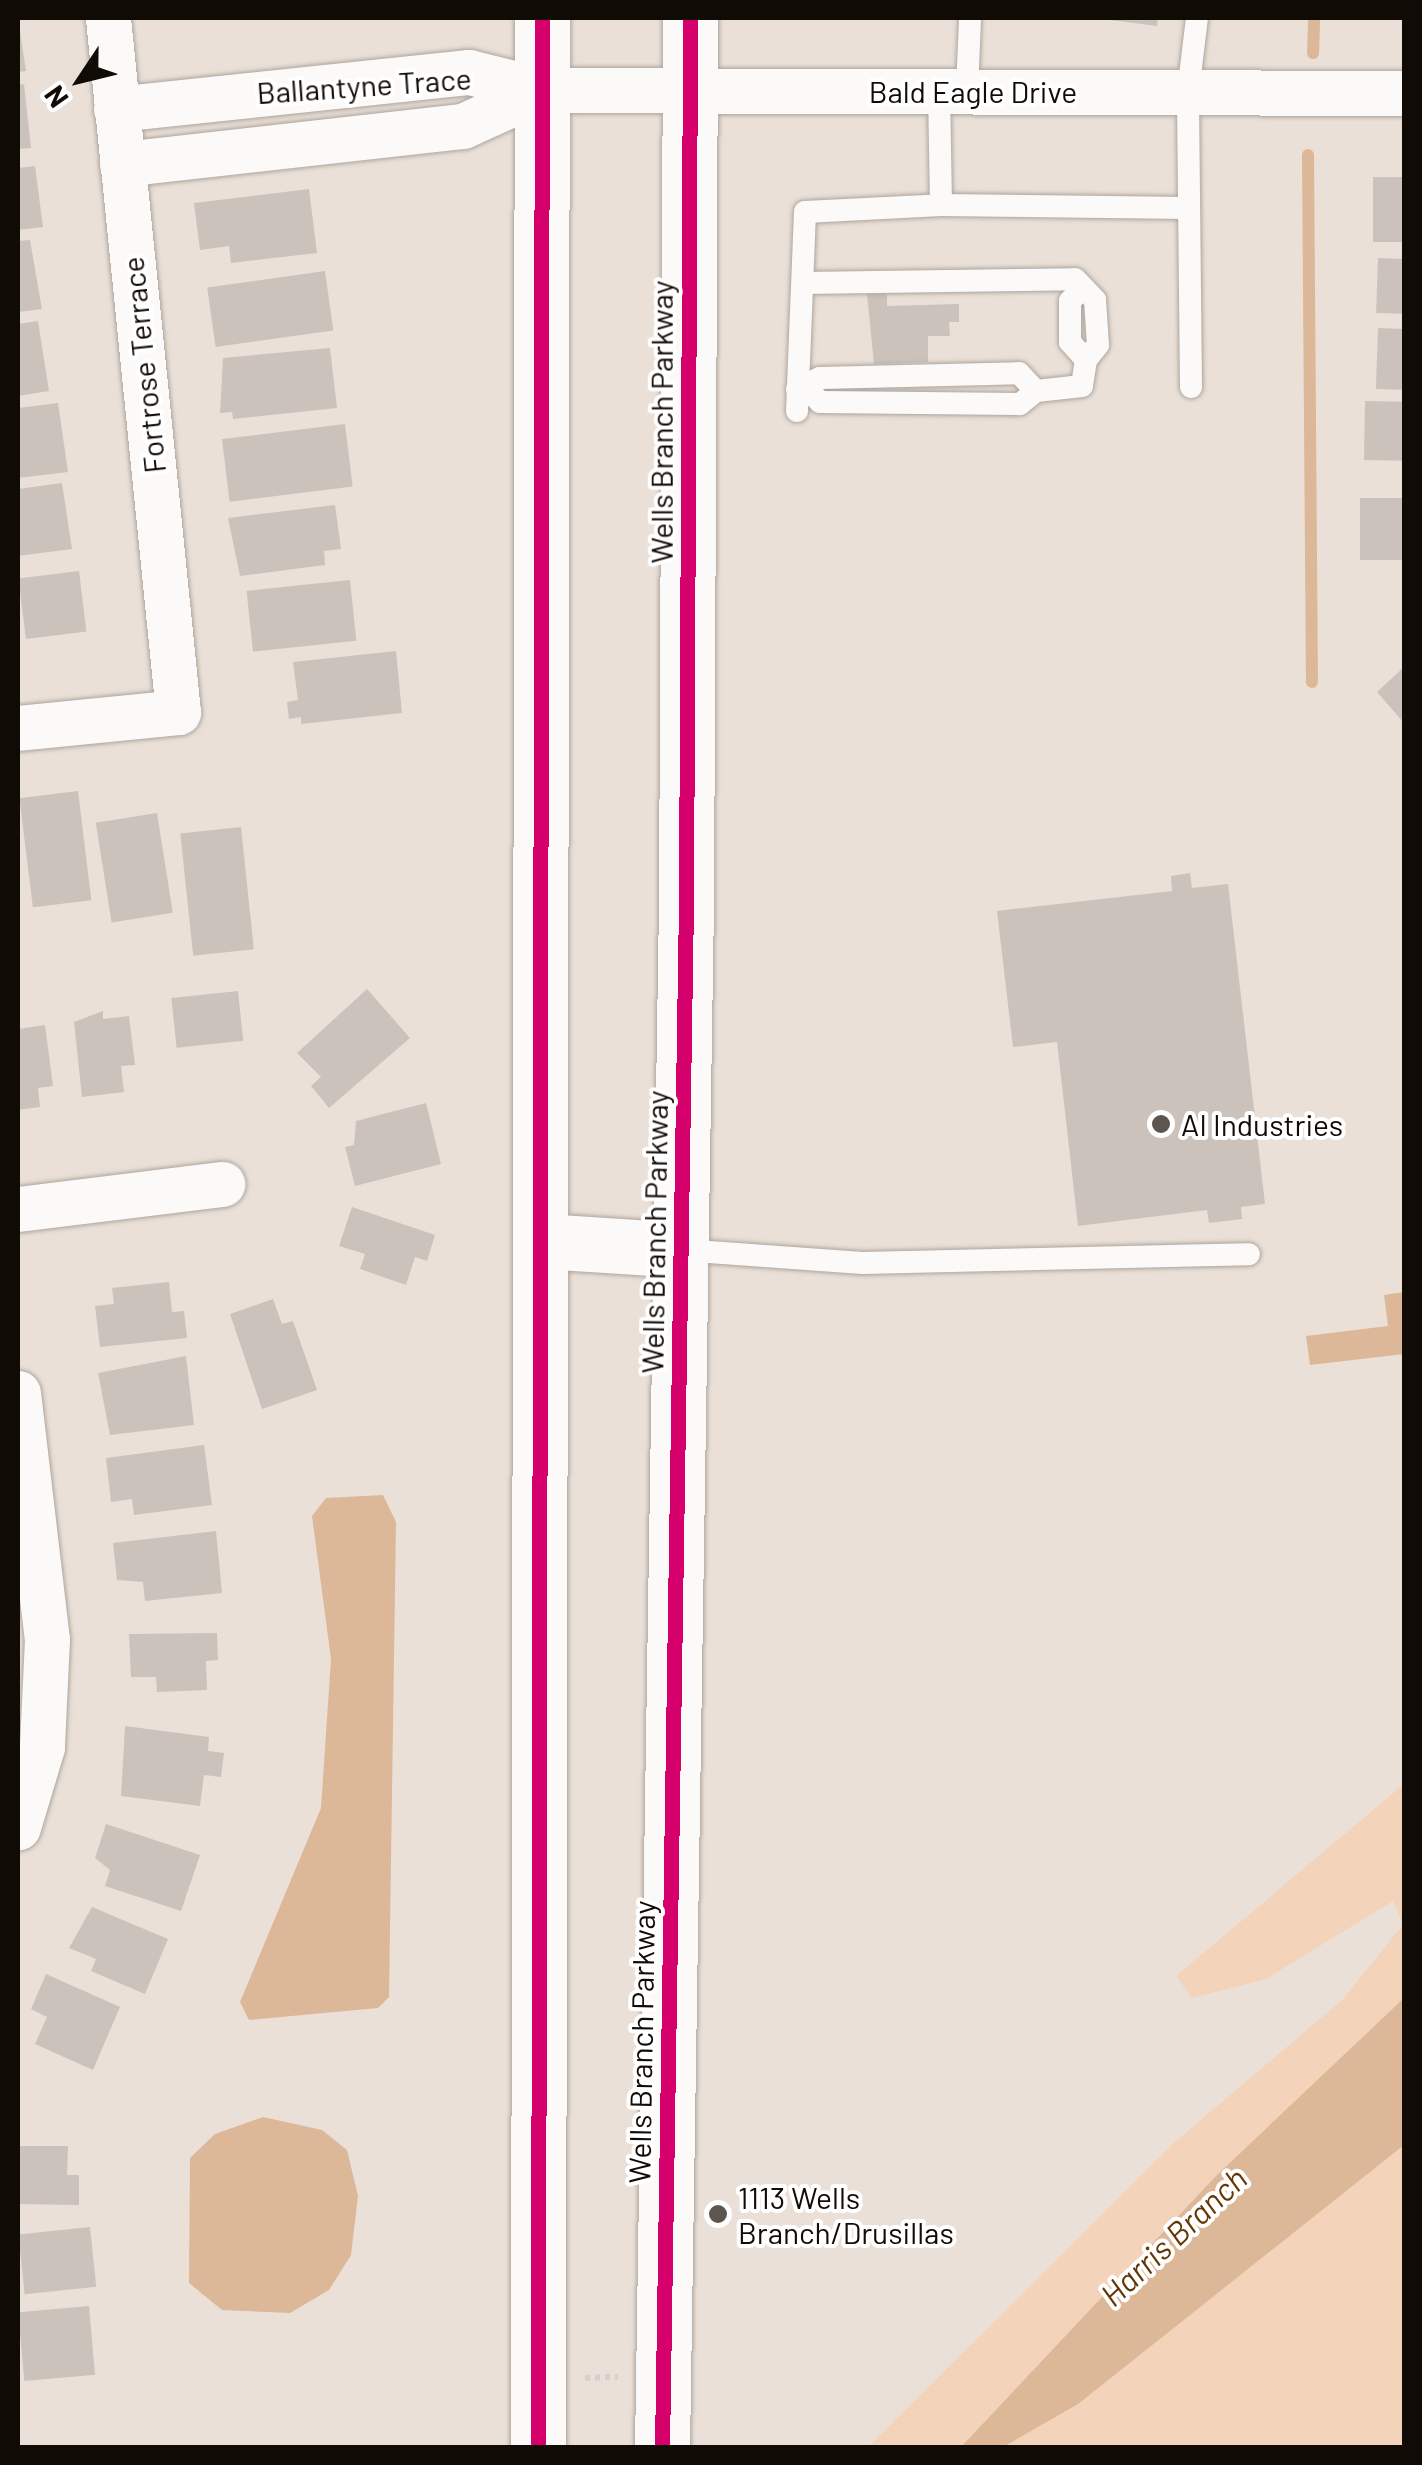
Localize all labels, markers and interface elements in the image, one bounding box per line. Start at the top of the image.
north arrow [30,30,130,130]
street label: Ballantyne Trace [255,60,473,110]
street label: Bald Eagle Drive [869,73,1077,109]
text: N [36,80,75,115]
street label: Fortrose Terrace [114,255,172,475]
street label: Wells Branch Parkway [643,280,679,564]
street label: Wells Branch Parkway [634,1090,674,1374]
place label: AI Industries [1181,1106,1343,1142]
marker: AI Industries [1150,1113,1172,1135]
street label: Wells Branch Parkway [621,1900,661,2184]
water label: Harris Branch [1092,2159,1254,2313]
place label: 1113 Wells Branch/Drusillas [738,2179,954,2250]
marker: 1113 Wells Branch/Drusillas [707,2203,729,2225]

